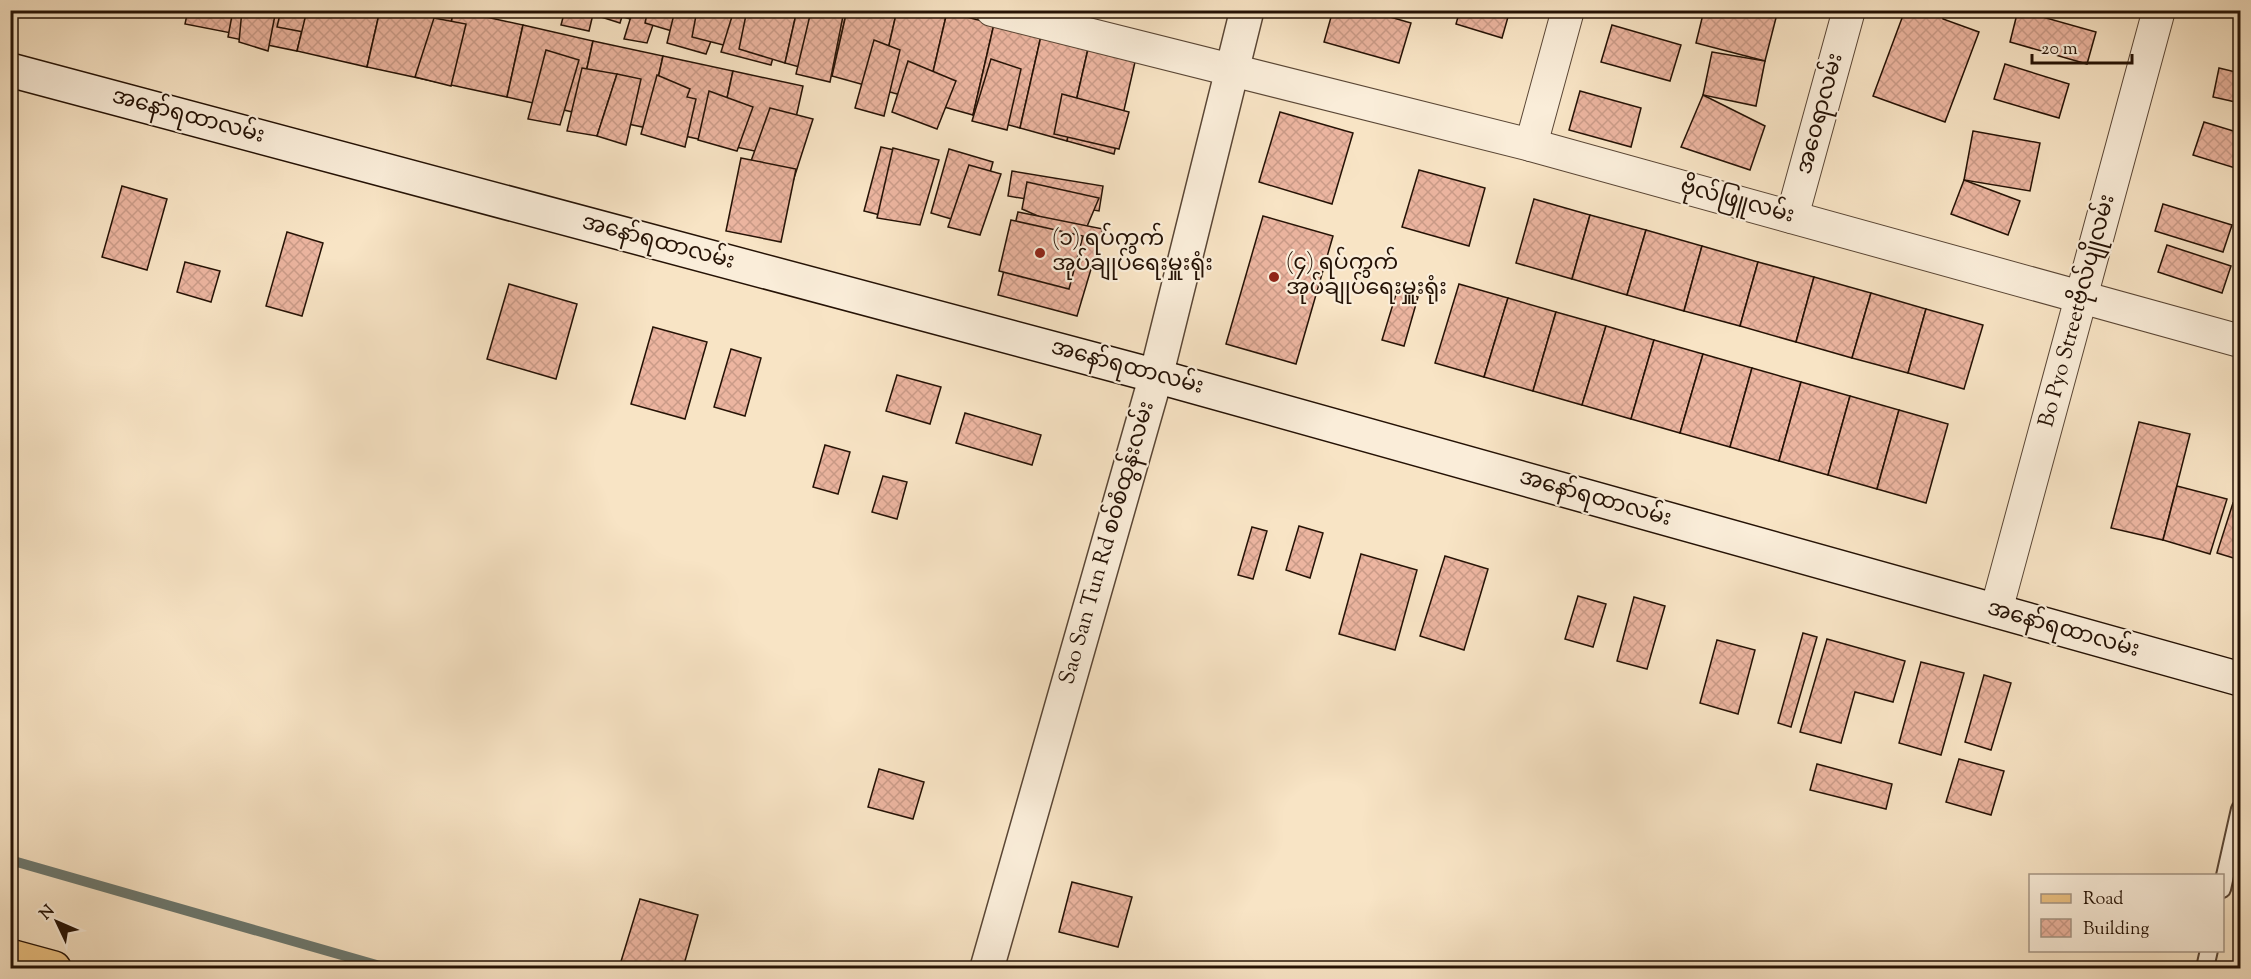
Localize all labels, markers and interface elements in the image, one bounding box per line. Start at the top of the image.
scale bar [2032,27,2132,65]
text: 20 m [2041,37,2078,63]
street label: အဝေရာလမ်း [1788,49,1853,178]
street label: အနော်ရထာလမ်း [108,79,268,153]
street label: ဗိုလ်ဖြူလမ်း [1676,169,1798,233]
street label: Bo Pyo Streetဗိုလ်ပျိုလမ်း [2030,190,2125,431]
street label: အနော်ရထာလမ်း [578,205,738,279]
place label: (၁) ရပ်ကွက် အုပ်ချုပ်ရေးမှူးရုံး [1052,222,1213,281]
marker: (၁) ရပ်ကွက် အုပ်ချုပ်ရေးမှူးရုံး [1033,246,1047,260]
place label: (၄) ရပ်ကွက် အုပ်ချုပ်ရေးမှူးရုံး [1286,246,1447,305]
marker: (၄) ရပ်ကွက် အုပ်ချုပ်ရေးမှူးရုံး [1267,270,1281,284]
street label: အနော်ရထာလမ်း [1047,330,1207,404]
street label: Sao San Tun Rd စဝ်စံထွန်းလမ်း [1050,397,1164,688]
street label: အနော်ရထာလမ်း [1515,460,1675,536]
street label: အနော်ရထာလမ်း [1983,591,2143,667]
legend [2029,874,2224,952]
text: Road [2083,887,2123,913]
north arrow [27,892,87,952]
text: N [35,901,61,926]
text: Building [2083,917,2149,943]

